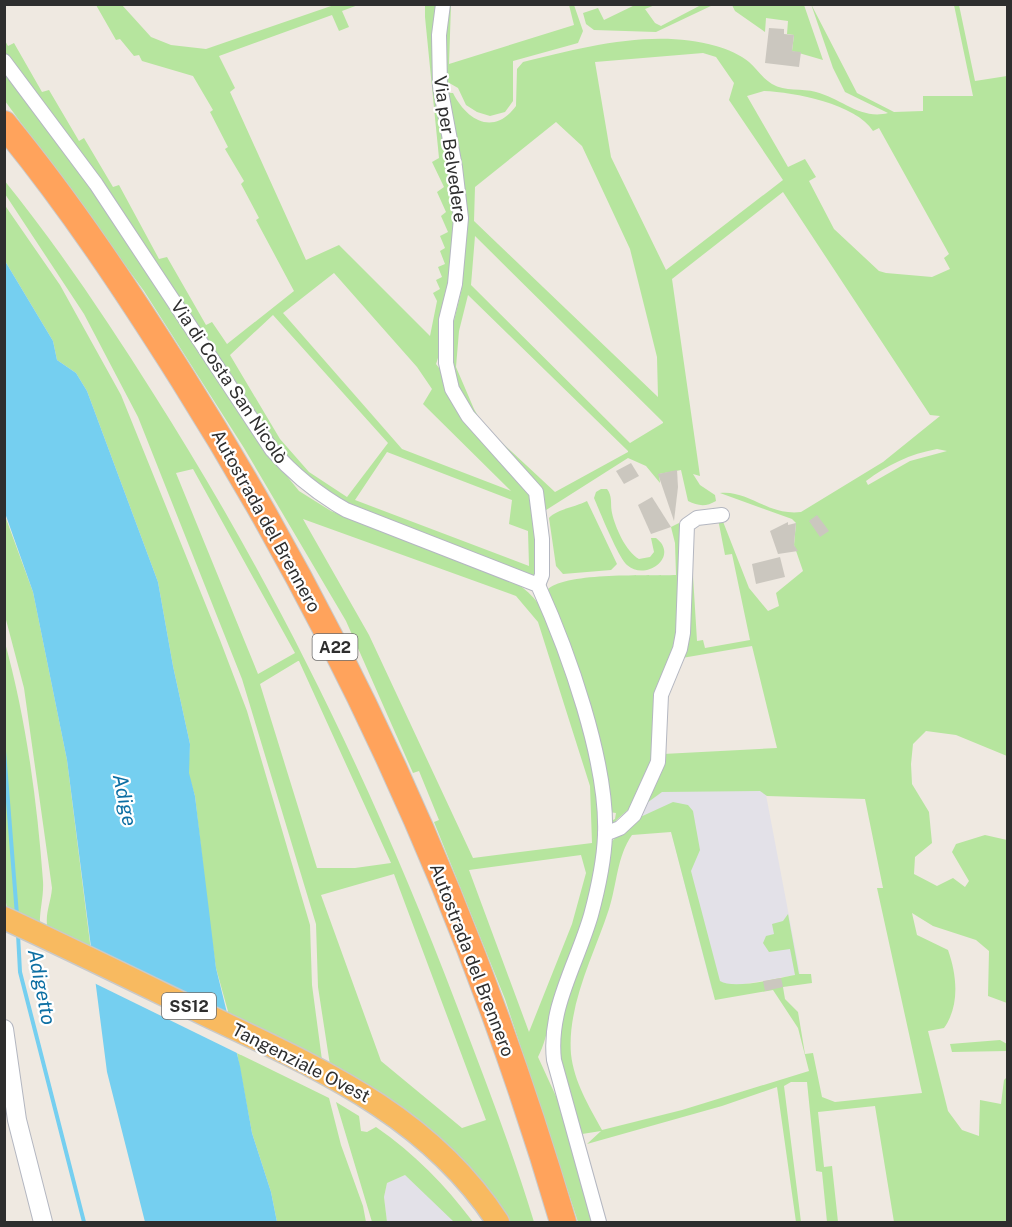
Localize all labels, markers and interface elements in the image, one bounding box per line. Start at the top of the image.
street label: Via per Belvedere [430,74,471,224]
street label: Via di Costa San Nicolò [167,296,292,468]
street label: Autostrada del Brennero [207,426,325,616]
road number: A22 [312,634,358,660]
water label: Adige [108,772,142,828]
street label: Autostrada del Brennero [426,860,519,1059]
water label: Adigetto [23,947,61,1027]
road number: SS12 [162,993,216,1019]
street label: Tangenziale Ovest [229,1019,374,1106]

